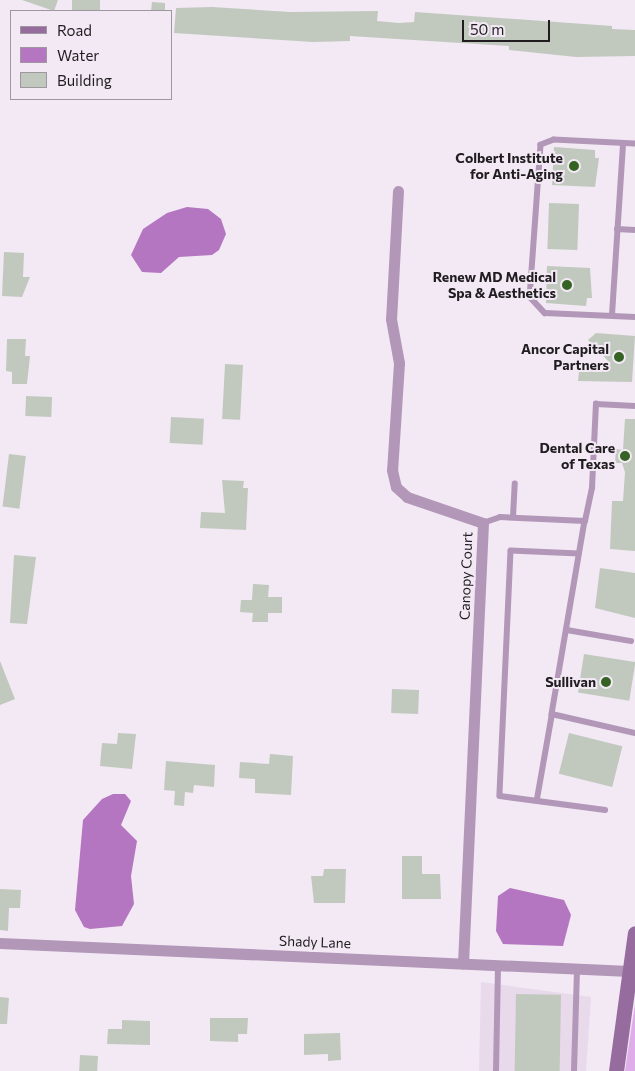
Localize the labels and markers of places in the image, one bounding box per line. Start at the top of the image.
place label: Colbert Institute for Anti-Aging [455,150,563,182]
marker: Colbert Institute for Anti-Aging [567,159,581,173]
place label: Renew MD Medical Spa & Aesthetics [433,269,556,302]
marker: Renew MD Medical Spa & Aesthetics [560,278,574,292]
place label: Ancor Capital Partners [521,341,609,374]
marker: Ancor Capital Partners [613,351,625,363]
place label: Dental Care of Texas [540,440,615,472]
marker: Dental Care of Texas [619,450,631,462]
place label: Sullivan [545,674,596,690]
marker: Sullivan [600,676,612,688]

